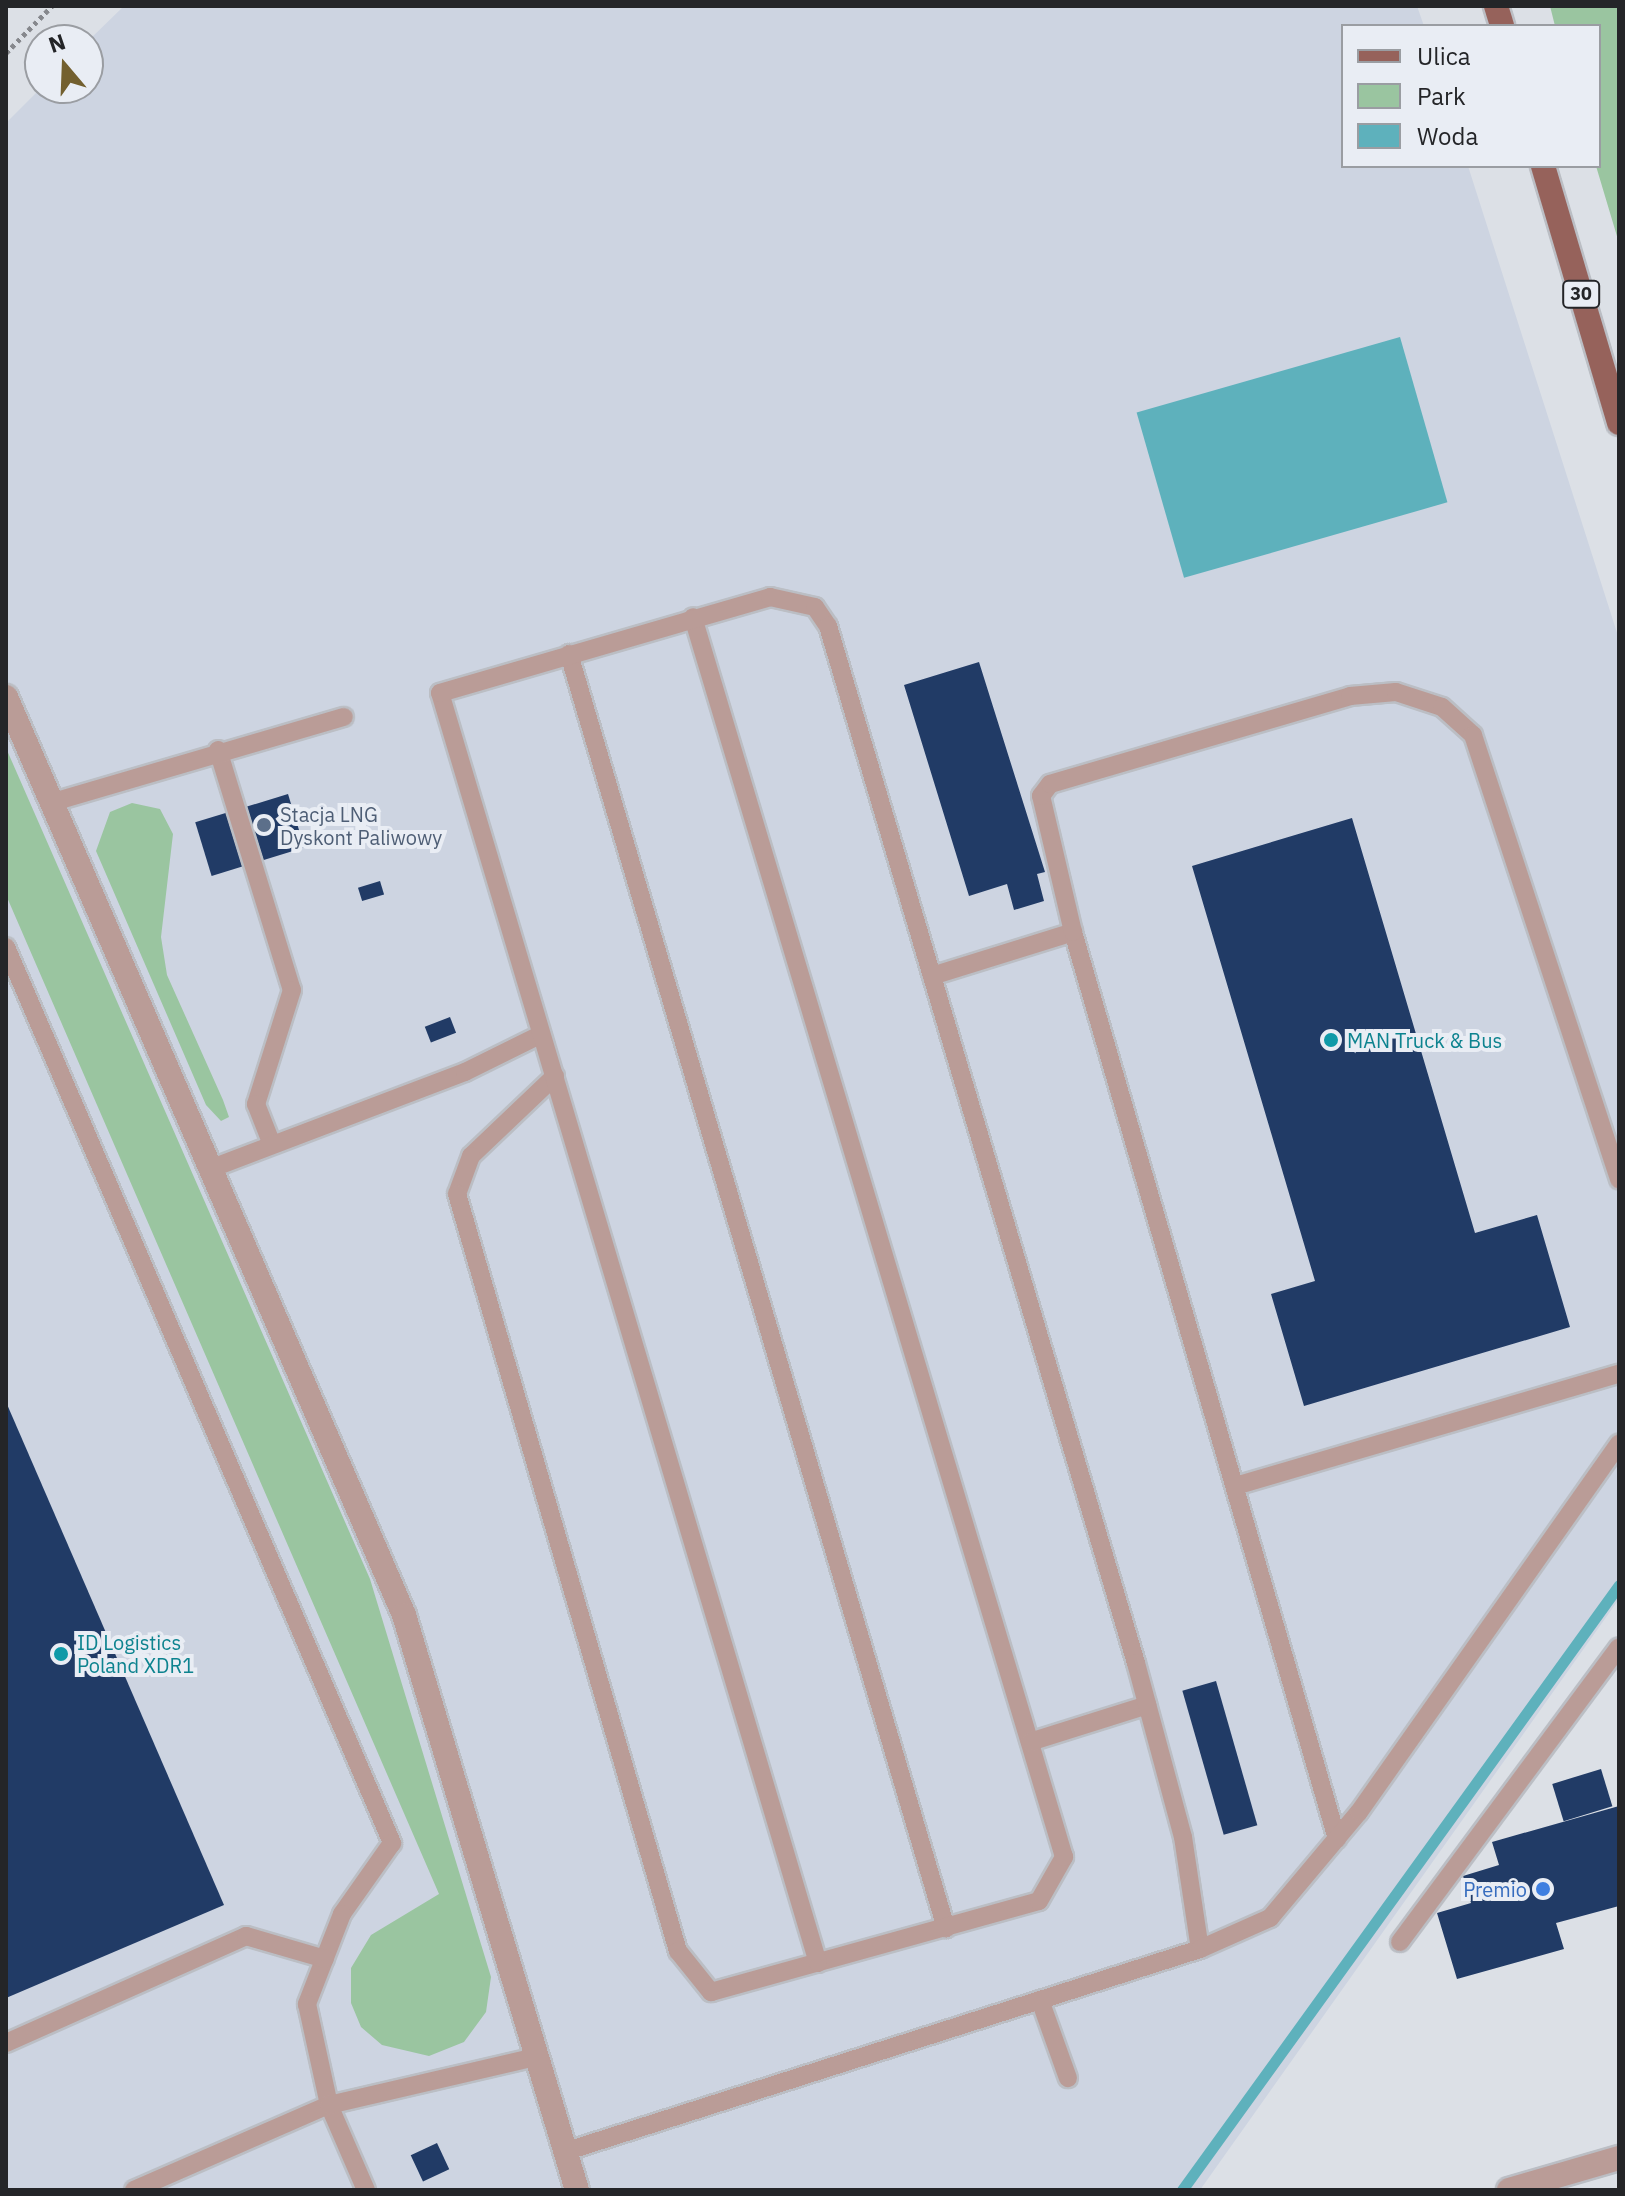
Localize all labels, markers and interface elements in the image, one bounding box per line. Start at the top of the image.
north arrow [24,24,104,104]
legend [1341,24,1601,168]
text: N [44,26,69,59]
text: Ulica [1417,40,1471,72]
text: Park [1417,80,1466,112]
text: Woda [1417,120,1478,152]
road number: 30 [1561,280,1601,308]
place label: Stacja LNG Dyskont Paliwowy [280,802,442,849]
marker: Stacja LNG Dyskont Paliwowy [255,816,273,834]
place label: MAN Truck & Bus [1347,1028,1502,1052]
marker: MAN Truck & Bus [1322,1031,1340,1049]
place label: ID Logistics Poland XDR1 [77,1630,194,1677]
marker: ID Logistics Poland XDR1 [52,1645,70,1663]
place label: Premio [1463,1877,1527,1901]
marker: Premio [1534,1880,1552,1898]

